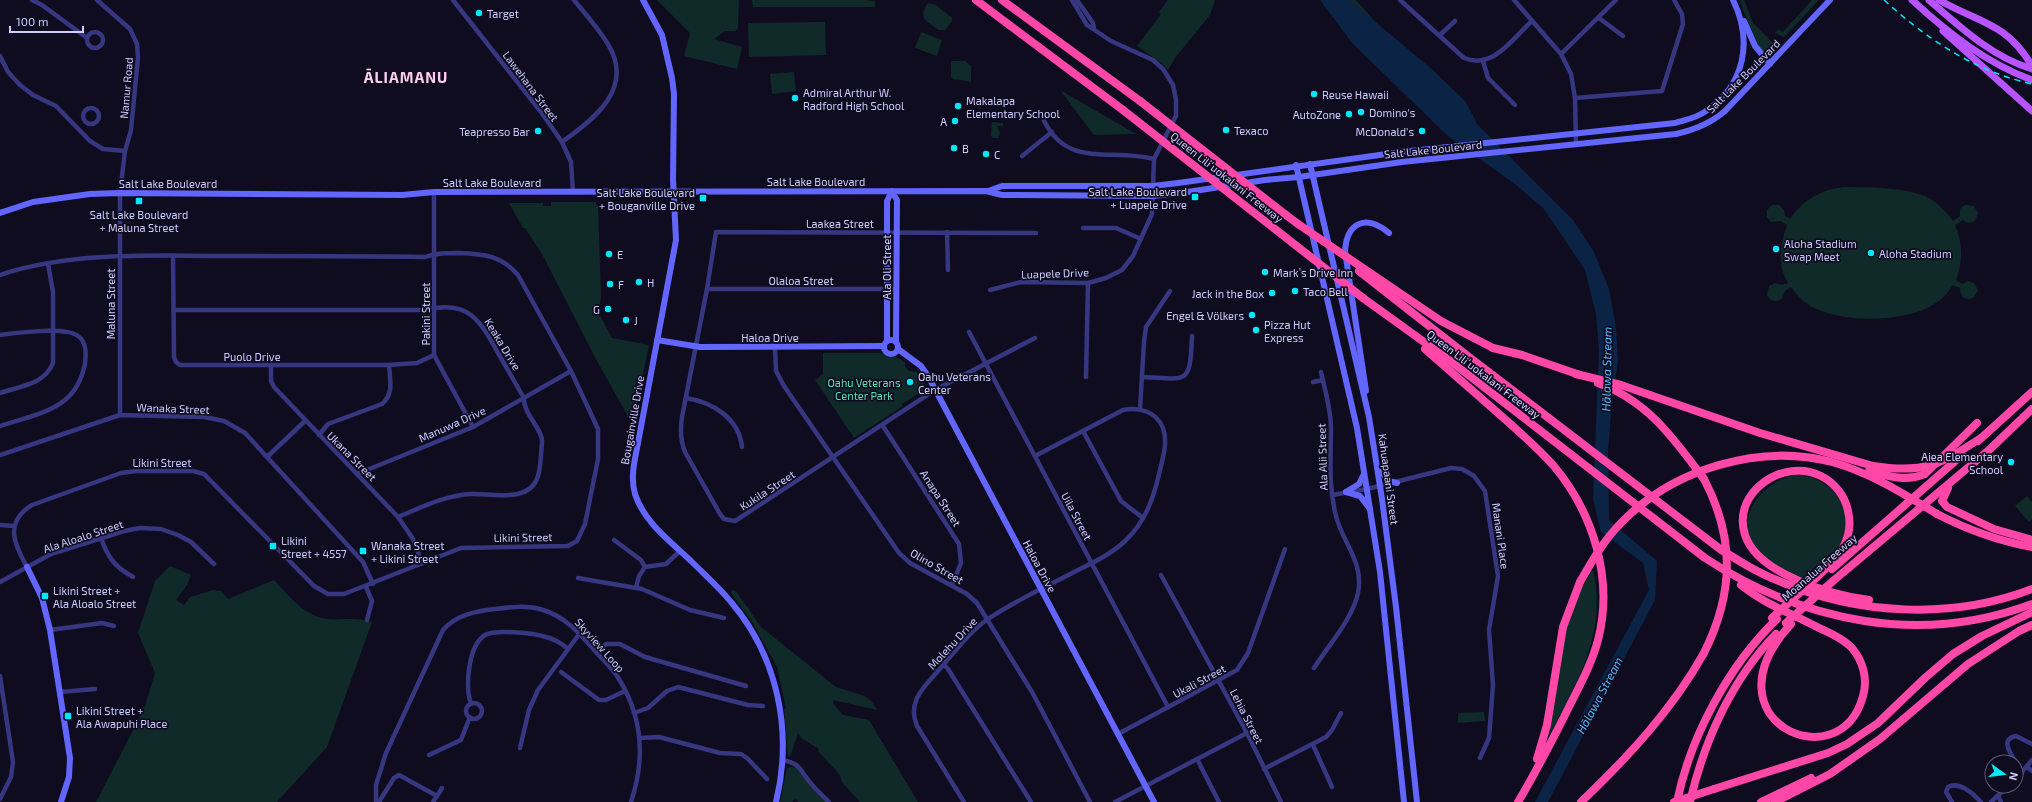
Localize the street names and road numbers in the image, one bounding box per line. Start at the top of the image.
street label: Salt Lake Boulevard [1704,37,1782,115]
street label: Lawehana Street [500,48,562,124]
street label: Namur Road [117,57,135,119]
street label: Queen Liliʻuokalani Freeway [1168,129,1286,226]
street label: Salt Lake Boulevard [1383,137,1483,161]
street label: Salt Lake Boulevard [767,175,865,188]
street label: Salt Lake Boulevard [443,176,541,189]
street label: Salt Lake Boulevard [119,177,217,190]
street label: Laakea Street [806,217,874,230]
street label: Ala Oli Street [880,235,893,299]
street label: Luapele Drive [1021,265,1089,281]
street label: Maluna Street [104,269,117,339]
street label: Olaloa Street [768,274,834,287]
street label: Pakini Street [419,283,432,345]
street label: Keaka Drive [482,316,524,373]
street label: Queen Liliʻuokalani Freeway [1424,327,1544,422]
street label: Haloa Drive [741,331,799,344]
street label: Puolo Drive [223,350,281,363]
street label: Bougainville Drive [618,374,646,466]
street label: Wanaka Street [136,400,210,416]
street label: Manuwa Drive [416,403,488,445]
street label: Ala Alii Street [1314,423,1330,491]
street label: Ukana Street [325,429,379,483]
street label: Kahuapaani Street [1376,433,1402,525]
street label: Likini Street [133,456,191,469]
street label: Kukila Street [737,467,797,513]
street label: Anapa Street [918,467,964,529]
street label: Uila Street [1059,490,1095,542]
street label: Manani Place [1490,502,1512,570]
street label: Ala Aloalo Street [41,517,125,555]
street label: Likini Street [493,530,553,544]
street label: Moanalua Freeway [1779,531,1859,603]
street label: Haloa Drive [1021,538,1059,595]
street label: Olino Street [908,546,966,586]
street label: Molehu Drive [925,614,979,672]
street label: Skyview Loop [572,615,628,675]
street label: Ukali Street [1170,662,1228,700]
street label: Lehia Street [1228,686,1266,746]

